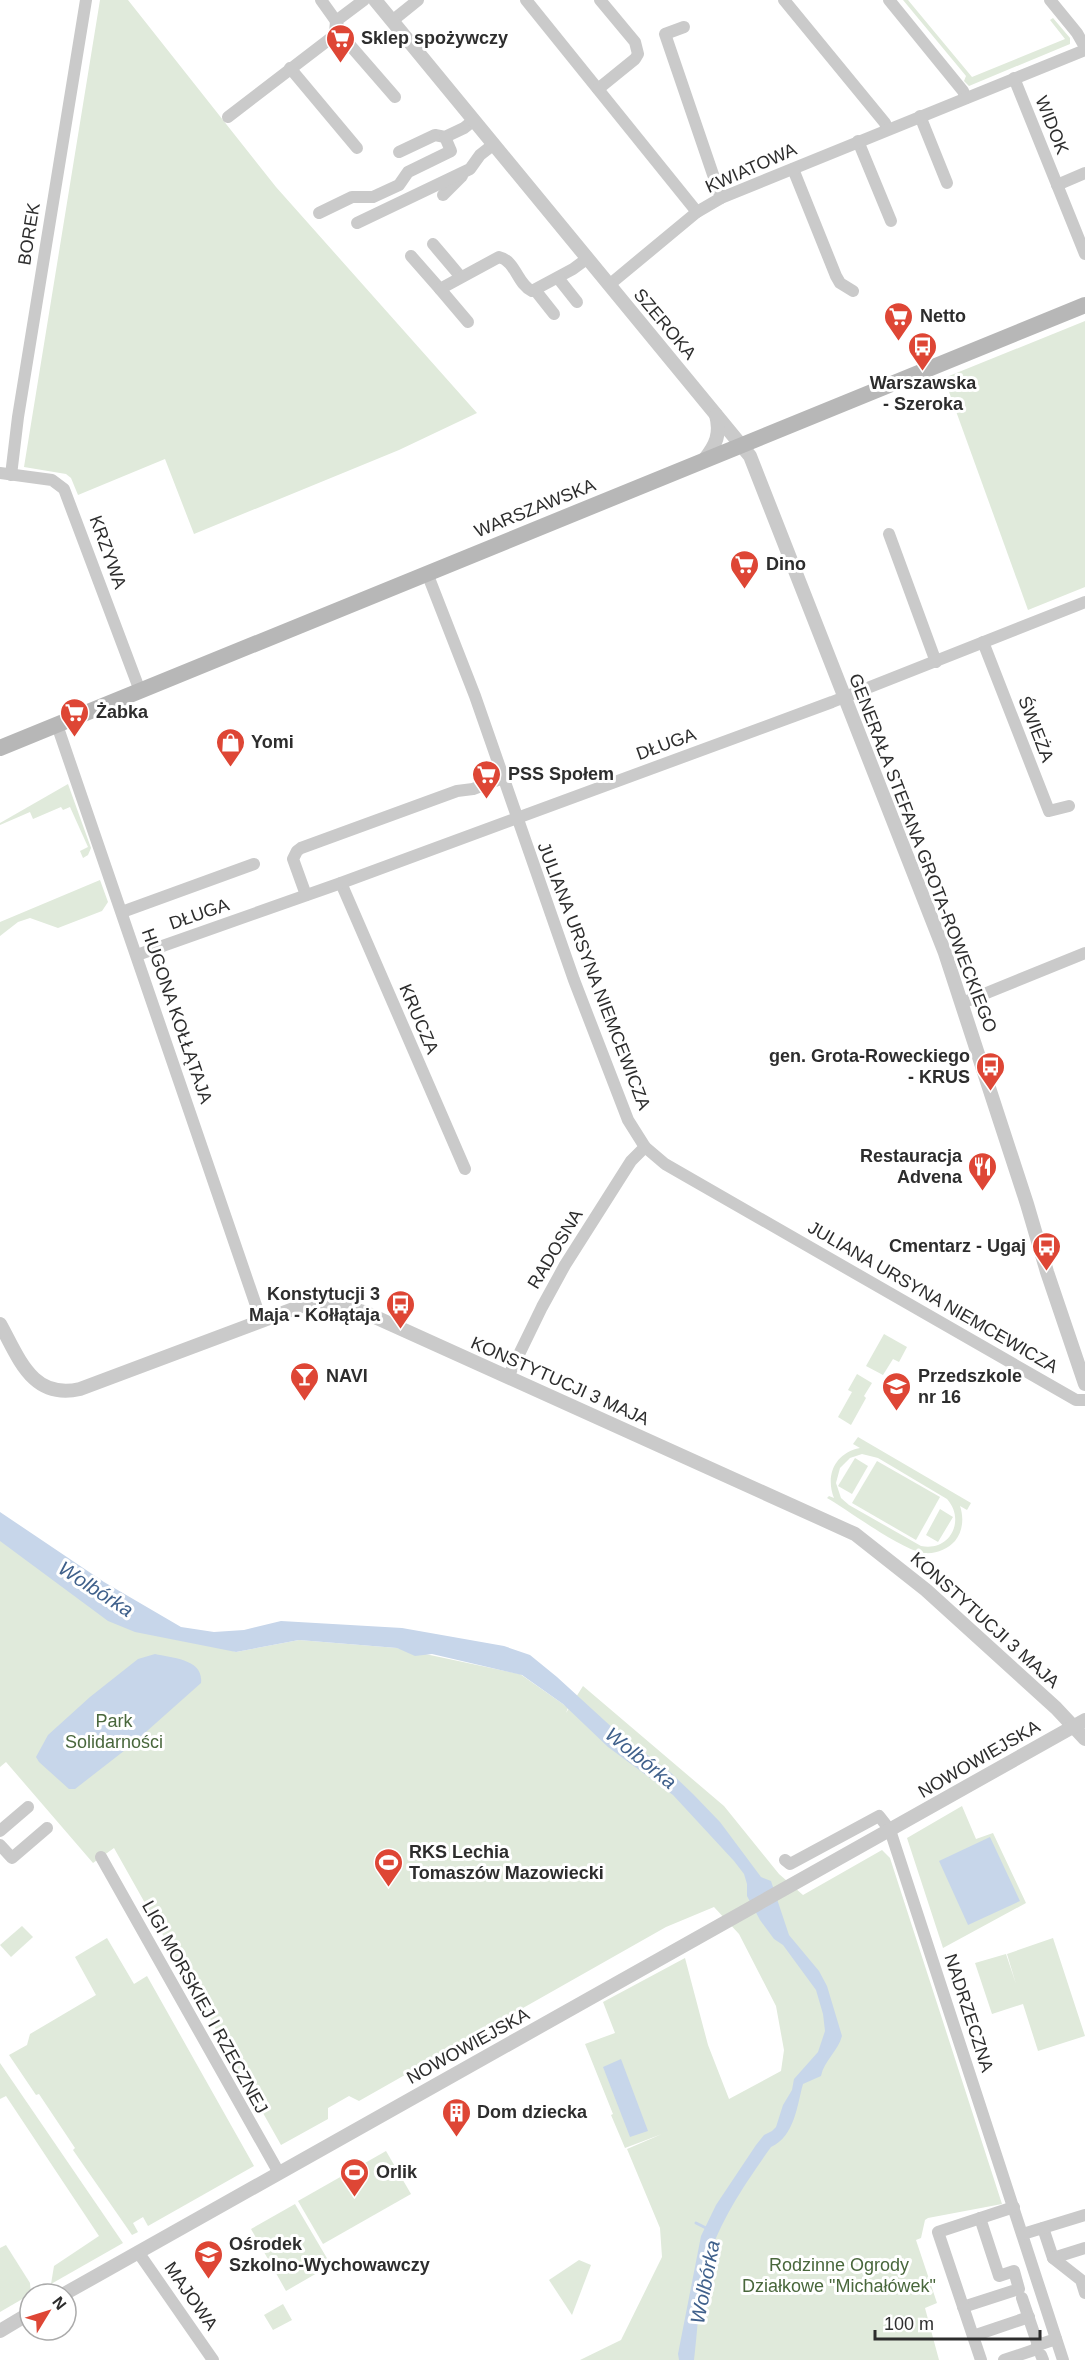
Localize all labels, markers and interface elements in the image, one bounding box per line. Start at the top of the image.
supermarket icon: Sklep spożywczy [324,22,356,64]
place label: Sklep spożywczy [361,28,508,48]
street label: WIDOK [1031,93,1073,157]
street label: KWIATOWA [702,139,800,197]
street label: BOREK [14,201,44,267]
street label: SZEROKA [630,285,700,363]
supermarket icon: Netto [883,300,915,342]
place label: Netto [920,306,966,326]
bus stop icon: Warszawska - Szeroka [907,330,939,372]
place label: Warszawska - Szeroka [870,373,977,414]
street label: WARSZAWSKA [472,475,598,541]
street label: KRZYWA [86,513,130,591]
supermarket icon: Dino [729,548,761,590]
place label: Dino [766,554,806,574]
street label: GENERAŁA STEFANA GROTA-ROWECKIEGO [845,671,1001,1035]
street label: ŚWIEŻA [1014,693,1059,765]
supermarket icon: Żabka [59,696,91,738]
place label: Żabka [96,702,149,722]
street label: DŁUGA [633,724,699,764]
shop icon: Yomi [214,726,246,768]
place label: Yomi [251,732,294,752]
supermarket icon: PSS Społem [471,758,503,800]
place label: PSS Społem [508,764,614,784]
street label: JULIANA URSYNA NIEMCEWICZA [534,839,654,1113]
street label: DŁUGA [166,894,232,934]
street label: HUGONA KOŁŁĄTAJA [138,926,216,1106]
street label: KRUCZA [395,981,443,1057]
place label: gen. Grota-Roweckiego - KRUS [769,1046,970,1087]
bus stop icon: gen. Grota-Roweckiego - KRUS [975,1050,1007,1092]
place label: Restauracja Advena [860,1146,963,1187]
restaurant icon: Restauracja Advena [967,1150,999,1192]
street label: RADOSNA [524,1206,586,1292]
street label: JULIANA URSYNA NIEMCEWICZA [805,1217,1061,1377]
bus stop icon: Cmentarz - Ugaj [1031,1230,1063,1272]
place label: Cmentarz - Ugaj [889,1236,1026,1256]
place label: Konstytucji 3 Maja - Kołłątaja [249,1284,381,1325]
bus stop icon: Konstytucji 3 Maja - Kołłątaja [385,1288,417,1330]
street label: KONSTYTUCJI 3 MAJA [468,1333,652,1429]
bar icon: NAVI [289,1360,321,1402]
place label: NAVI [326,1366,368,1386]
place label: Przedszkole nr 16 [918,1366,1022,1407]
school or university icon: Przedszkole nr 16 [881,1370,913,1412]
street label: KONSTYTUCJI 3 MAJA [907,1548,1063,1692]
water label: Wolbórka [55,1557,137,1621]
park label: Park Solidarności [65,1711,163,1752]
street label: NOWOWIEJSKA [915,1716,1043,1802]
water label: Wolbórka [601,1723,681,1793]
place label: RKS Lechia Tomaszów Mazowiecki [409,1842,604,1883]
sports icon: RKS Lechia Tomaszów Mazowiecki [372,1846,404,1888]
street label: LIGI MORSKIEJ I RZECZNEJ [138,1897,272,2117]
street label: NADRZECZNA [940,1951,998,2075]
street label: NOWOWIEJSKA [403,2004,533,2088]
building icon: Dom dziecka [440,2096,472,2138]
place label: Dom dziecka [477,2102,588,2122]
sports icon: Orlik [339,2156,371,2198]
place label: Orlik [376,2162,418,2182]
place label: Ośrodek Szkolno-Wychowawczy [229,2234,430,2275]
school or university icon: Ośrodek Szkolno-Wychowawczy [192,2238,224,2280]
water label: Wolbórka [686,2238,724,2326]
park label: Rodzinne Ogrody Działkowe "Michałówek" [742,2255,936,2296]
street label: MAJOWA [160,2258,222,2334]
north arrow [18,2282,78,2342]
text: N [49,2293,70,2313]
scale bar [875,2303,1040,2341]
text: 100 m [884,2314,934,2334]

